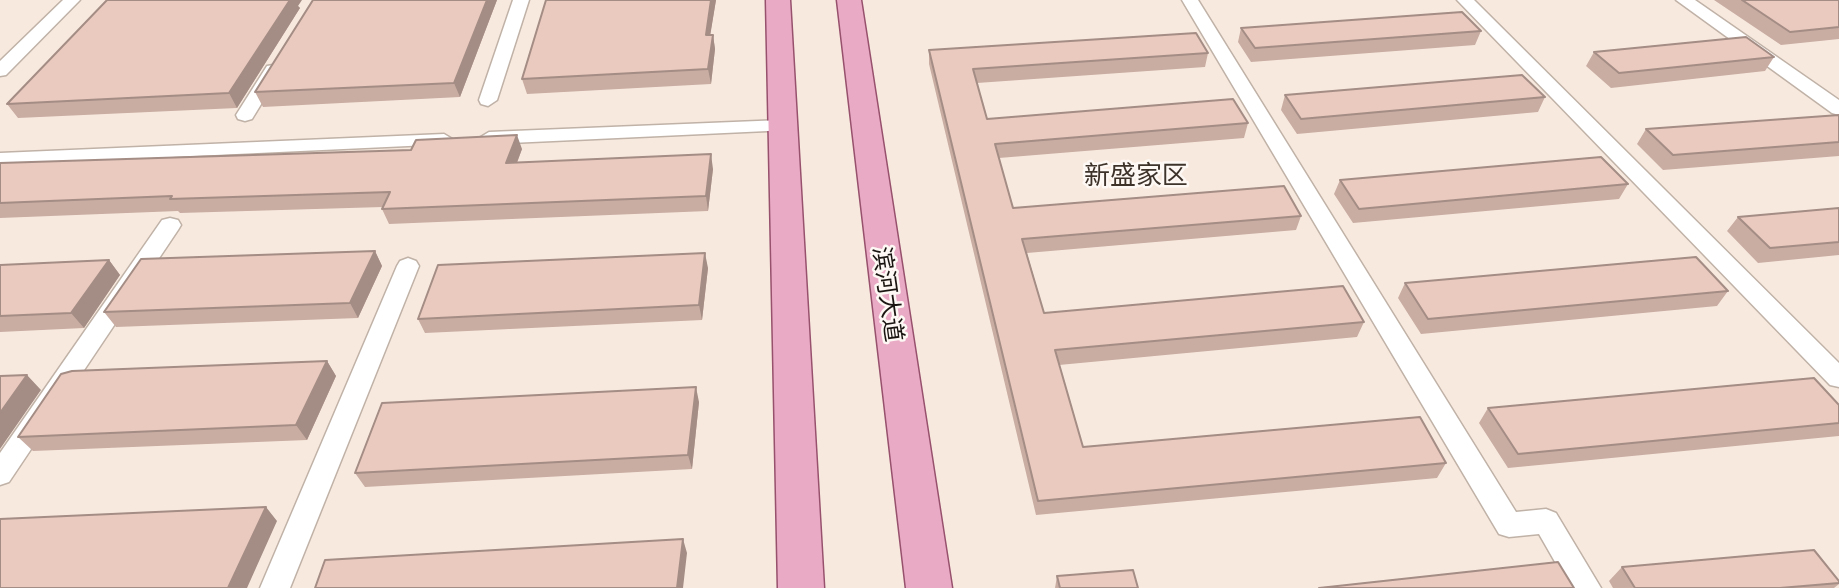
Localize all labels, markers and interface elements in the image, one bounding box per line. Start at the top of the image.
district label: 新盛家区 [1084,158,1188,190]
street label: 滨河大道 [868,244,910,344]

